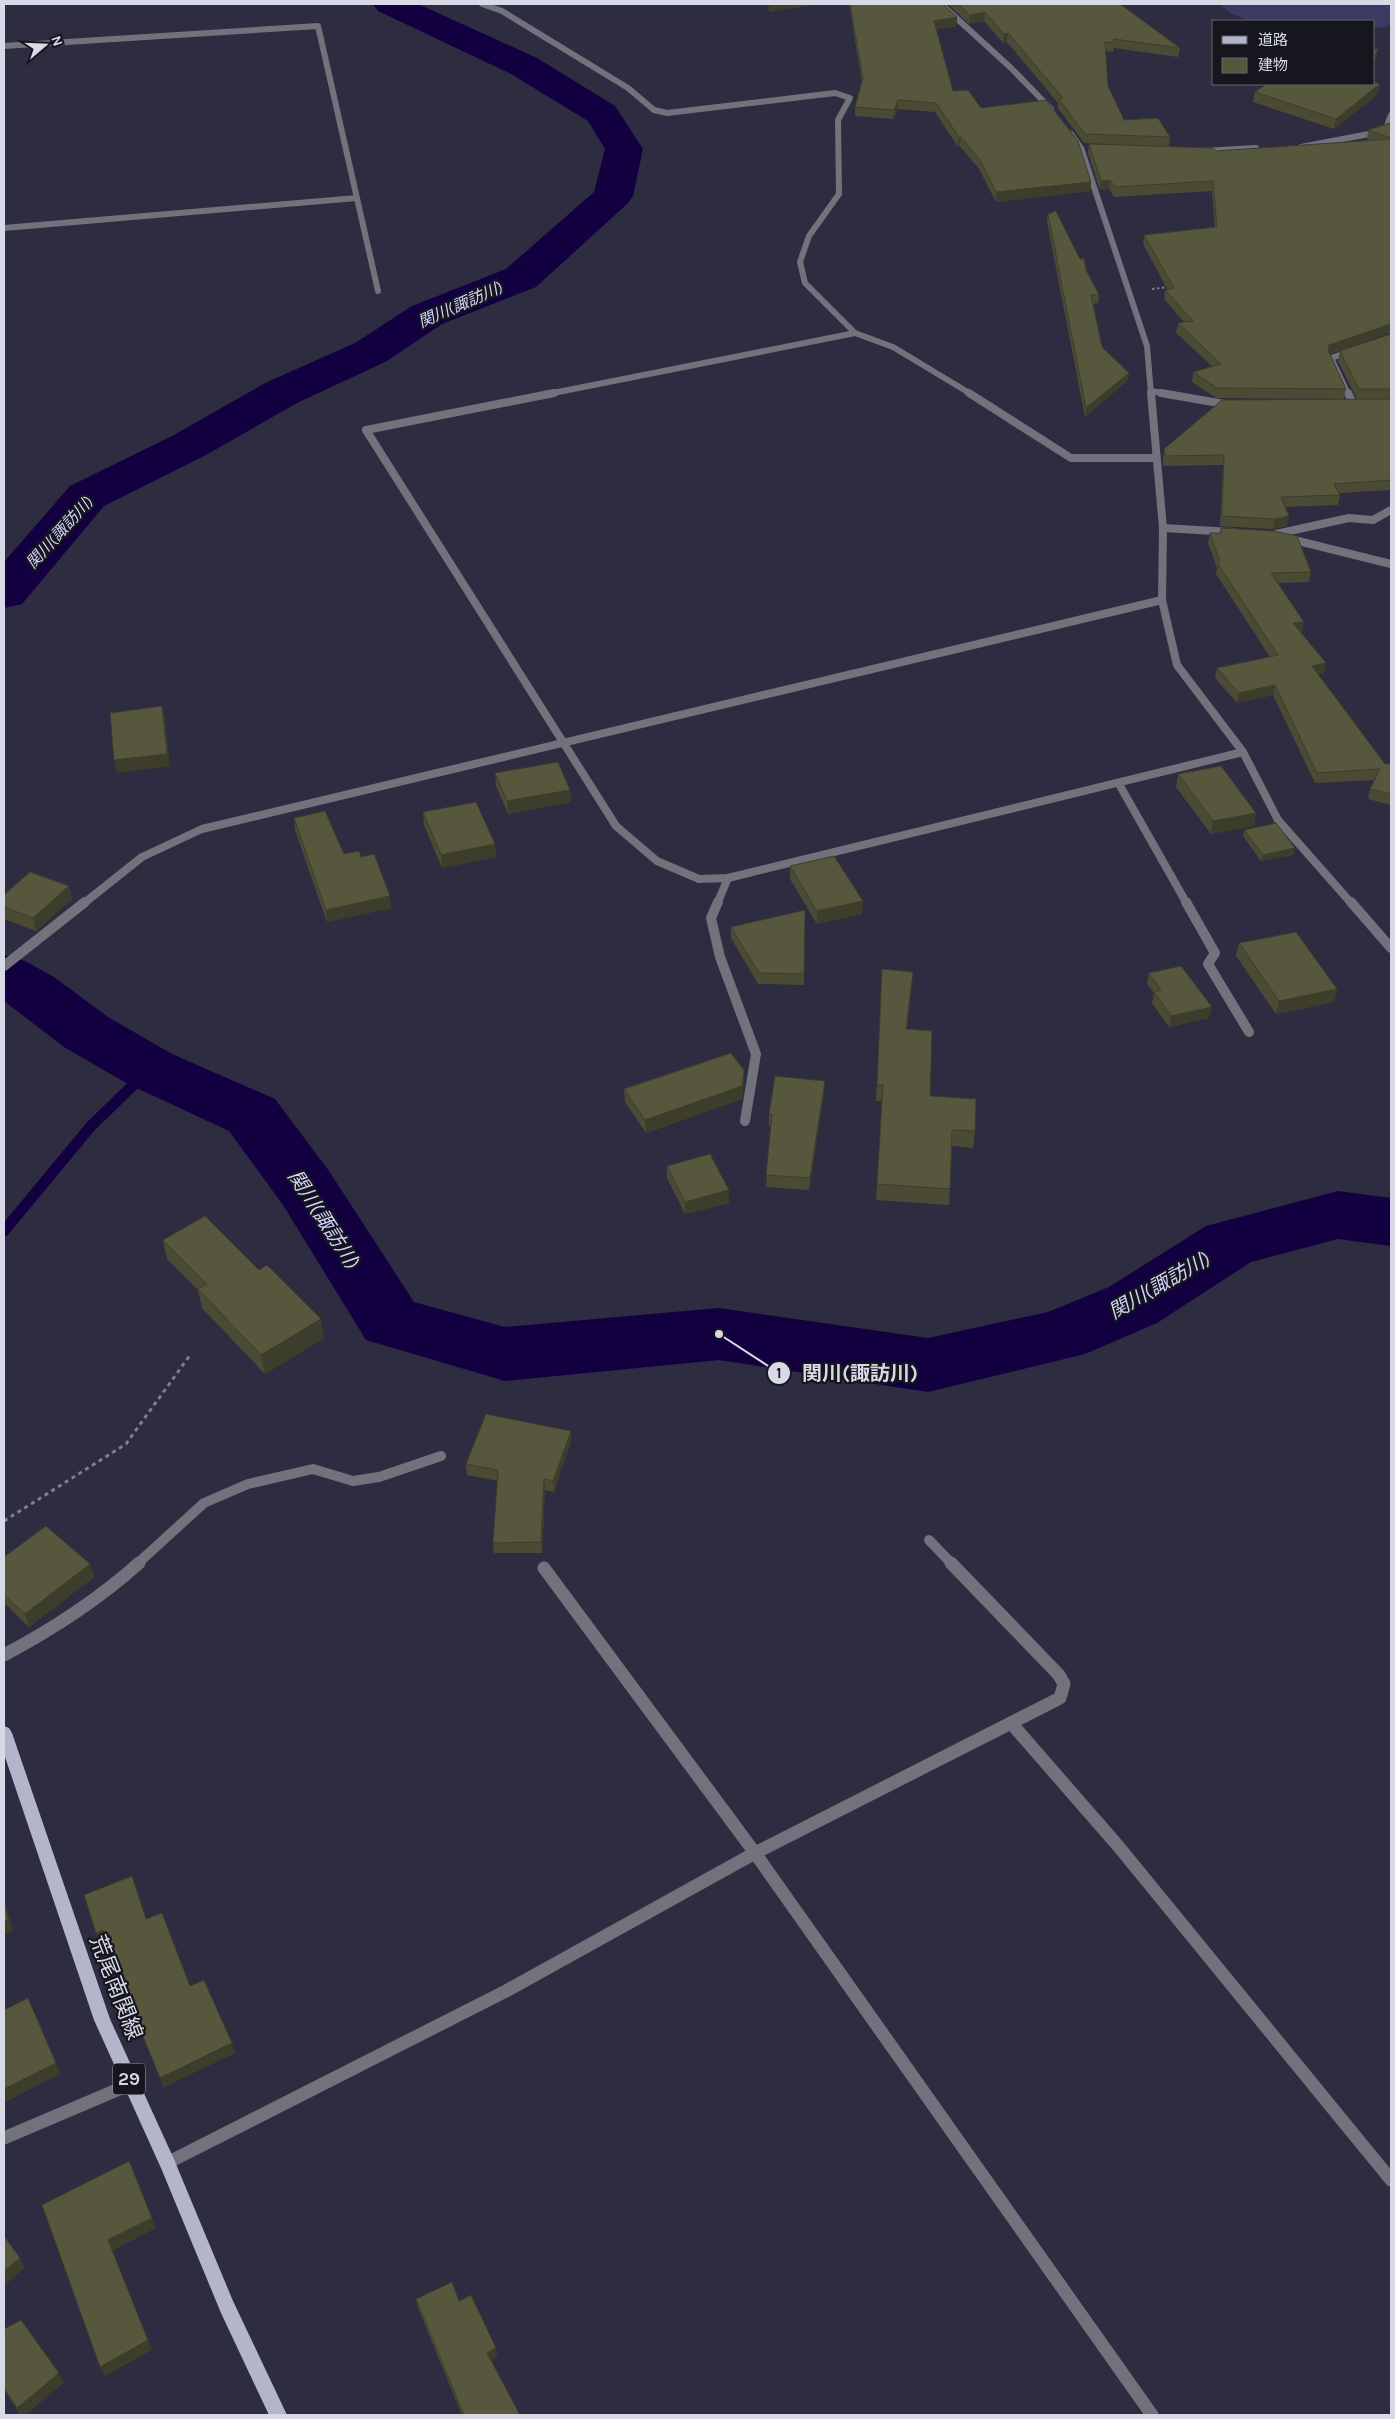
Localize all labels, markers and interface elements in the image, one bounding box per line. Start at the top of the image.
north arrow [20,20,70,70]
legend [1212,20,1375,85]
text: 道路 [1258,31,1288,49]
text: N [47,33,66,48]
text: 建物 [1258,56,1288,74]
water label: 関川(諏訪川) [415,277,505,331]
water label: 関川(諏訪川) [22,492,97,572]
water label: 関川(諏訪川) [283,1166,364,1273]
water label: 関川(諏訪川) [1105,1247,1214,1324]
callout: 関川(諏訪川) [767,1355,928,1390]
text: 関川(諏訪川) [802,1362,918,1385]
text: 1 [776,1364,782,1382]
street label: 荒尾南関線 [84,1931,148,2043]
road number: 29 [113,2064,145,2094]

